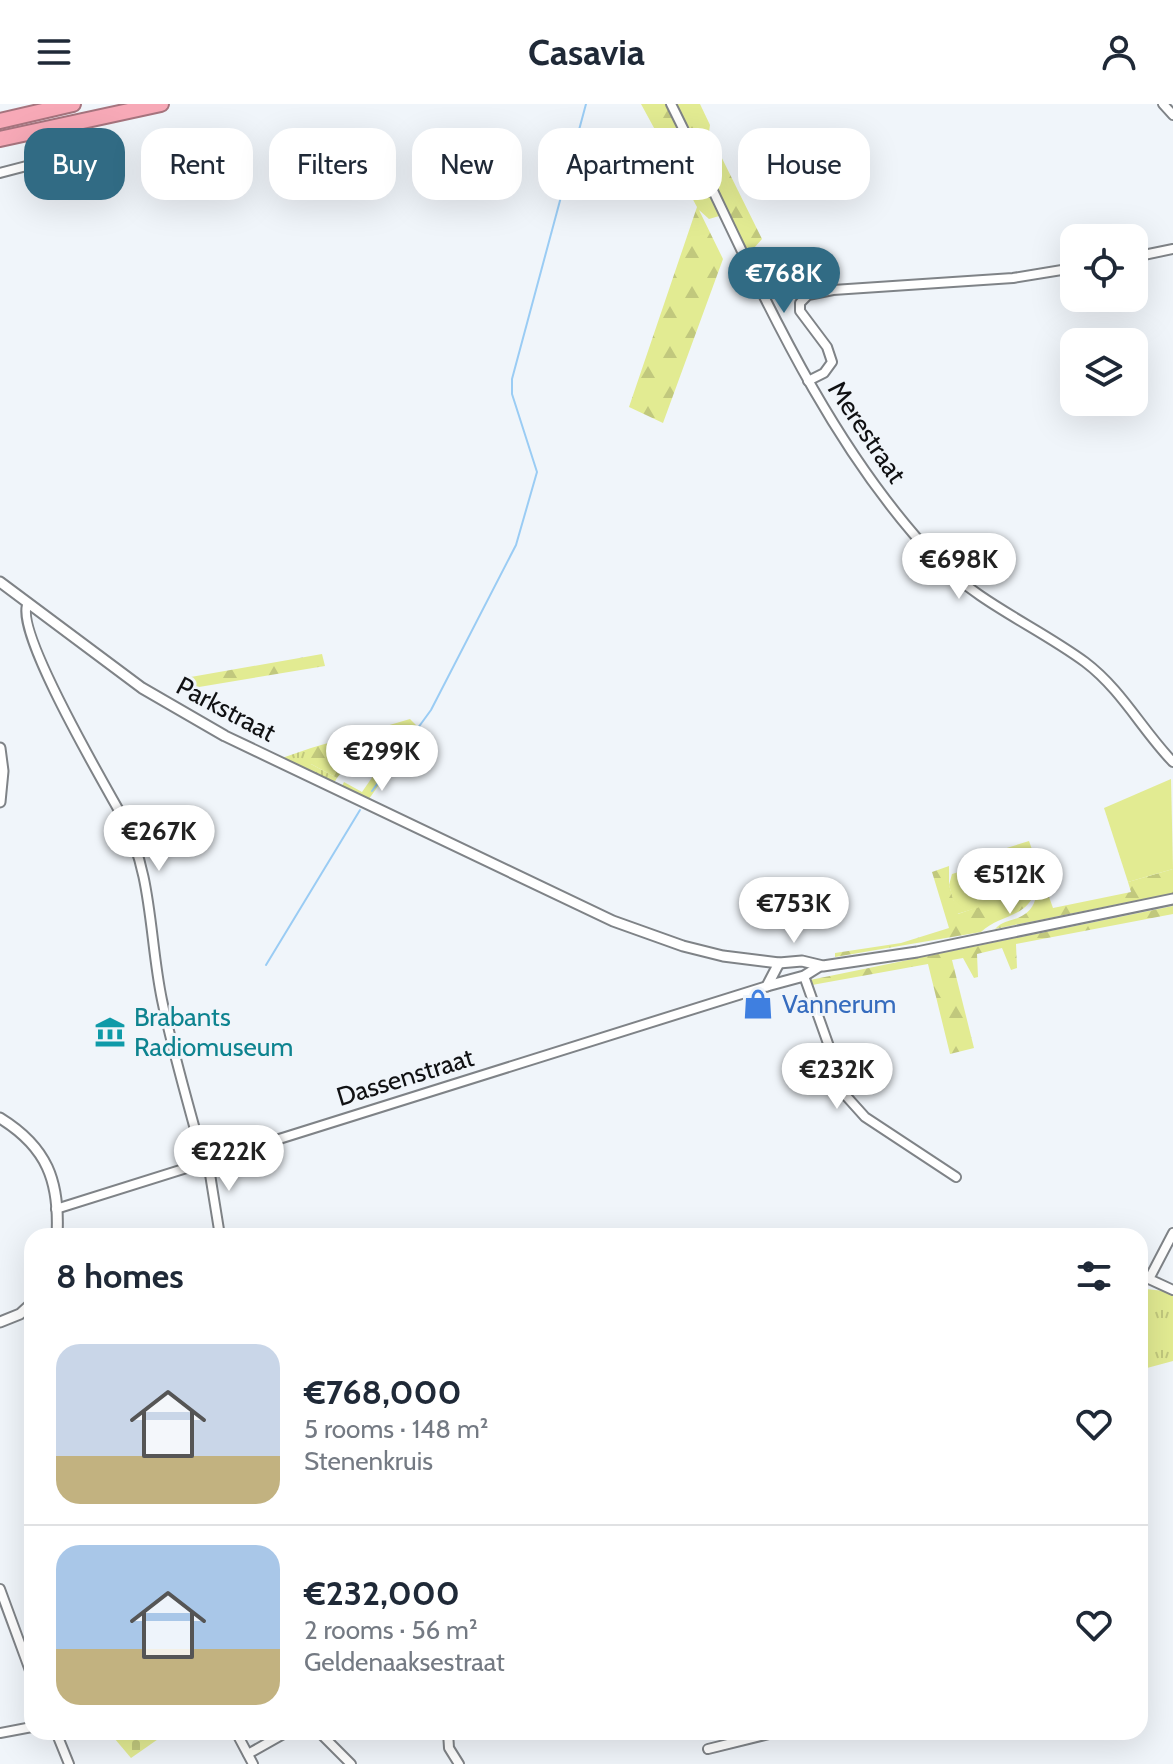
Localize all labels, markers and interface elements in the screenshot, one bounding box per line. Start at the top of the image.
icon: menu [32,30,76,74]
text: Casavia [528,30,645,74]
icon: person [1097,30,1141,74]
chip: Buy [24,128,125,200]
chip: Rent [141,128,253,200]
chip: Filters [269,128,396,200]
chip: New [412,128,522,200]
chip: Apartment [538,128,722,200]
chip: House [738,128,870,200]
map controls [1060,224,1148,416]
button: locate [1060,224,1148,312]
pin: €768K [728,247,840,315]
text: €768K [746,257,822,289]
button: layers [1060,328,1148,416]
street label: Merestraat [821,375,913,489]
pin: €698K [903,533,1015,601]
text: €698K [920,543,998,575]
street label: Parkstraat [171,670,281,749]
pin: €299K [326,725,438,793]
text: €299K [344,735,420,767]
pin: €267K [103,805,215,873]
text: €267K [122,815,196,847]
pin: €512K [954,848,1066,916]
text: €512K [975,858,1045,890]
pin: €753K [738,877,850,945]
text: €753K [757,887,831,919]
shop icon: Vannerum [741,987,775,1021]
place label: Vannerum [782,988,896,1020]
place label: Brabants Radiomuseum [134,1001,293,1063]
museum icon: Brabants Radiomuseum [93,1015,127,1049]
street label: Dassenstraat [333,1041,478,1113]
pin: €232K [781,1043,893,1111]
text: €232K [800,1053,874,1085]
pin: €222K [173,1125,285,1193]
text: €222K [192,1135,266,1167]
icon: filters [1072,1254,1116,1298]
text: 8 homes [56,1255,184,1297]
text: €768,000 [304,1371,462,1413]
icon: home [120,1376,216,1472]
icon: heart [1072,1402,1116,1446]
text: 5 rooms · 148 m² [304,1413,488,1445]
text: Stenenkruis [304,1445,433,1477]
text: €232,000 [304,1572,460,1614]
icon: home [120,1577,216,1673]
icon: heart [1072,1603,1116,1647]
text: 2 rooms · 56 m² [304,1614,478,1646]
text: Geldenaaksestraat [304,1646,505,1678]

